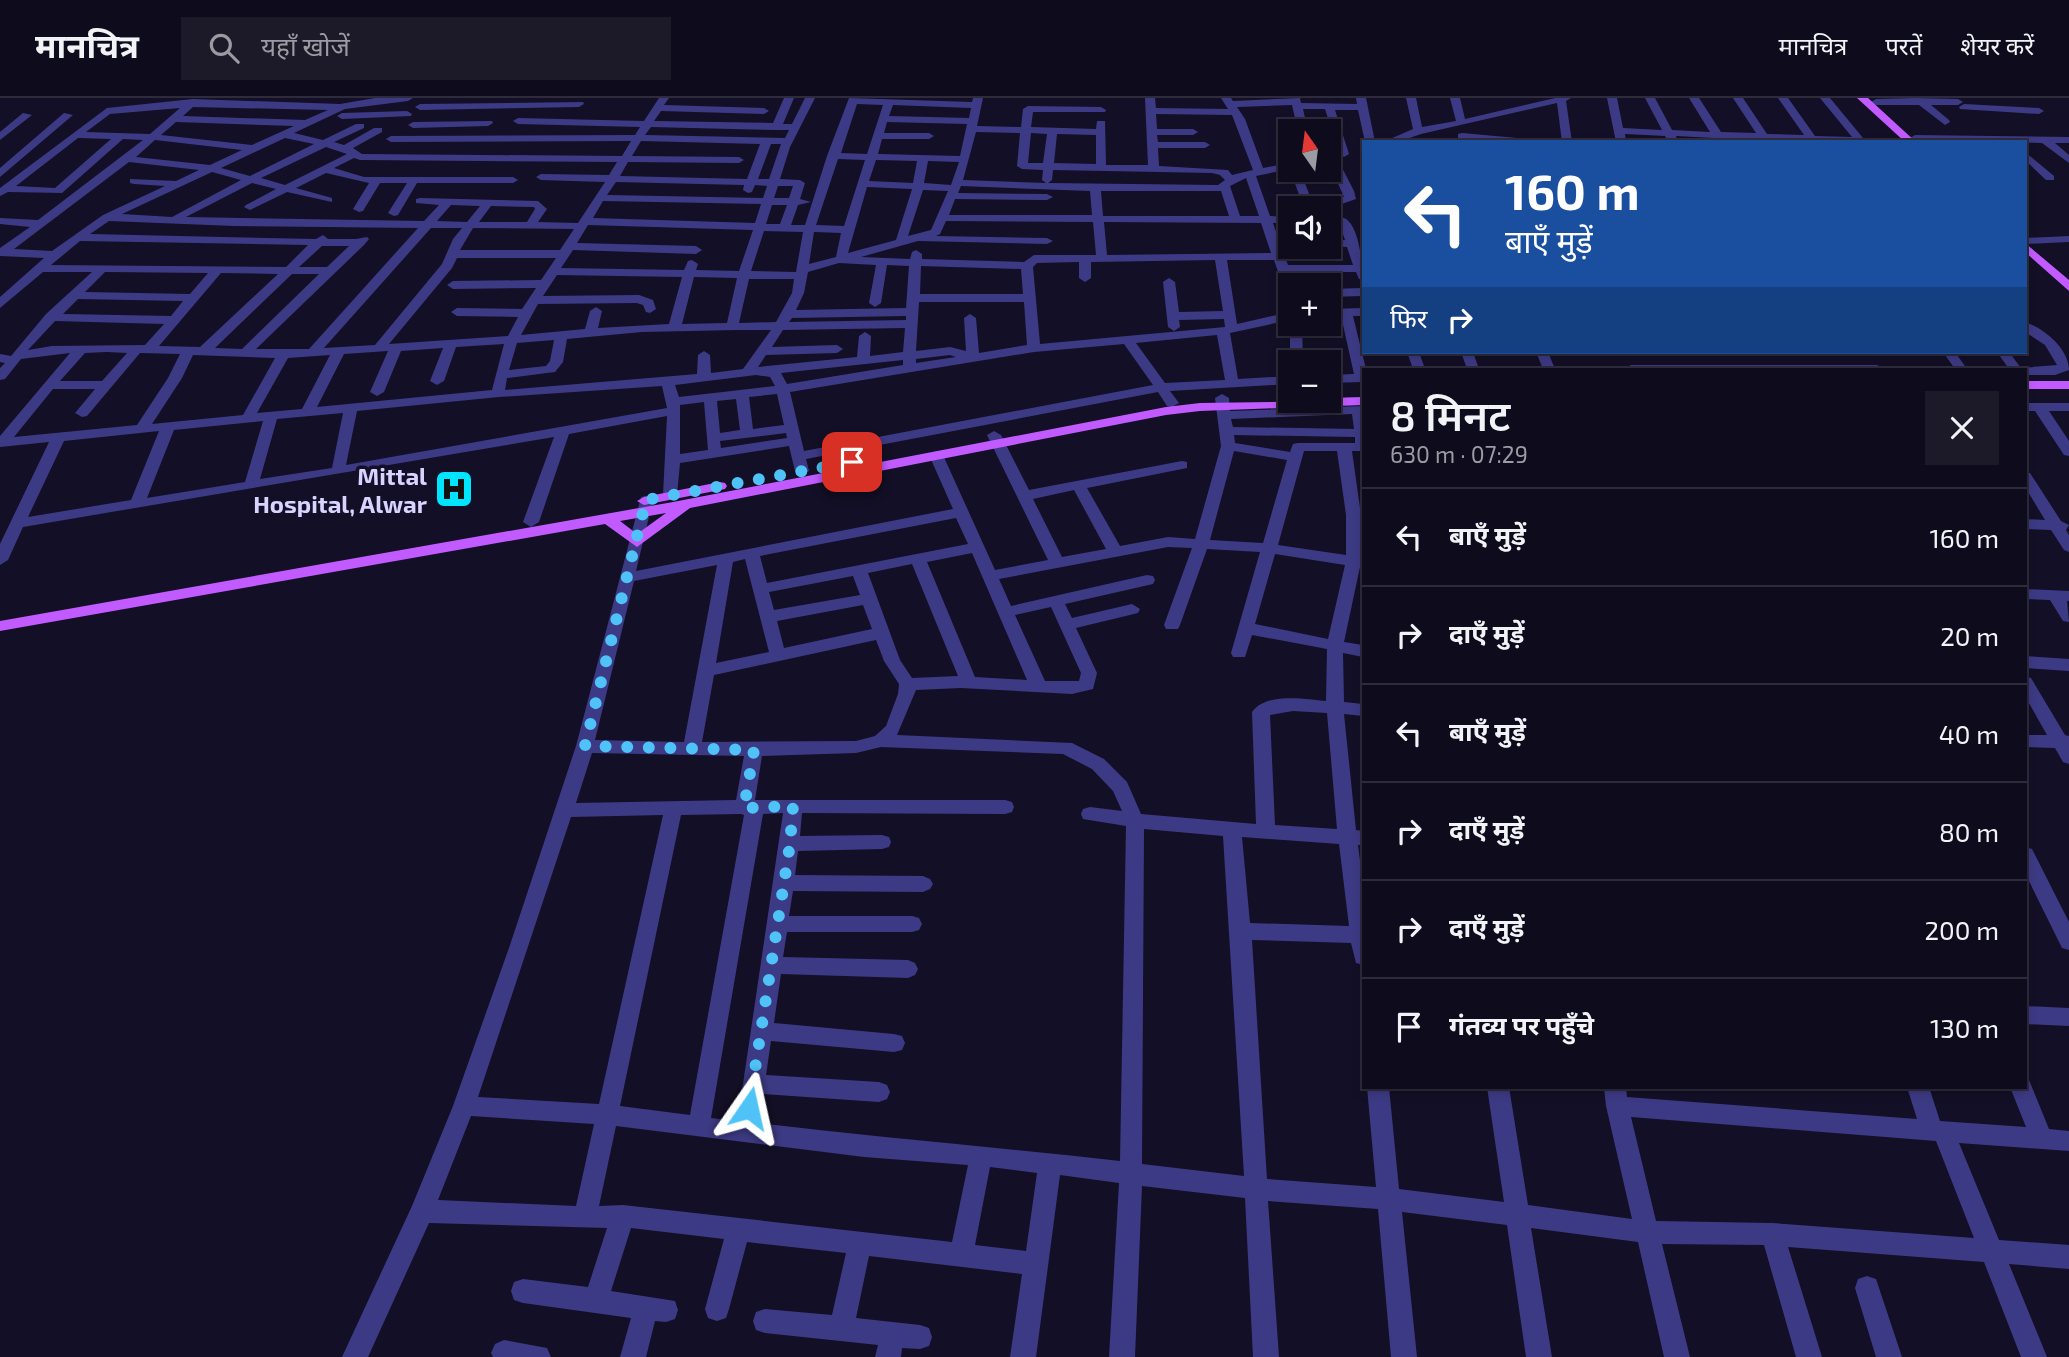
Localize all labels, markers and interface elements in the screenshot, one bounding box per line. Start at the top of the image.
search box [181,17,671,80]
text: मानचित्र [35,25,139,65]
icon: search [205,29,243,67]
text: यहाँ खोजें [261,30,350,61]
text: मानचित्र [1779,31,1847,60]
text: परतें [1885,31,1922,60]
text: शेयर करें [1960,31,2034,60]
north arrow [1278,119,1340,182]
map controls [1278,119,1341,413]
text: 160 m [1505,161,1640,220]
icon: left [1390,168,1481,259]
button: sound [1278,196,1341,259]
text: बाएँ मुड़ें [1505,221,1593,259]
button: + [1278,273,1341,336]
icon: right [1441,301,1479,339]
text: फिर [1390,302,1427,333]
button: − [1278,350,1341,413]
text: 8 मिनट [1390,389,1510,439]
button: close [1925,391,1999,465]
pin [822,432,882,492]
text: 630 m · 07:29 [1390,440,1528,468]
icon: arrive [833,443,871,481]
place label: Mittal Hospital, Alwar [253,461,428,518]
hospital icon: Mittal Hospital, Alwar [433,468,475,510]
icon: left [1390,518,1428,556]
text: बाएँ मुड़ें [1449,519,1526,550]
text: 160 m [1930,522,1999,553]
icon: right [1390,616,1428,654]
text: दाएँ मुड़ें [1449,617,1524,648]
text: 20 m [1940,620,1999,651]
icon: left [1390,714,1428,752]
text: बाएँ मुड़ें [1449,715,1526,746]
text: 40 m [1939,718,1999,749]
icon: right [1390,812,1428,850]
text: दाएँ मुड़ें [1449,813,1524,844]
text: 80 m [1939,816,1999,847]
icon: right [1390,910,1428,948]
text: दाएँ मुड़ें [1449,911,1524,942]
text: 200 m [1924,914,1999,945]
icon: arrive [1390,1008,1428,1046]
text: गंतव्य पर पहुँचे [1449,1009,1594,1040]
text: 130 m [1930,1012,1999,1043]
position arrow [712,1071,786,1145]

